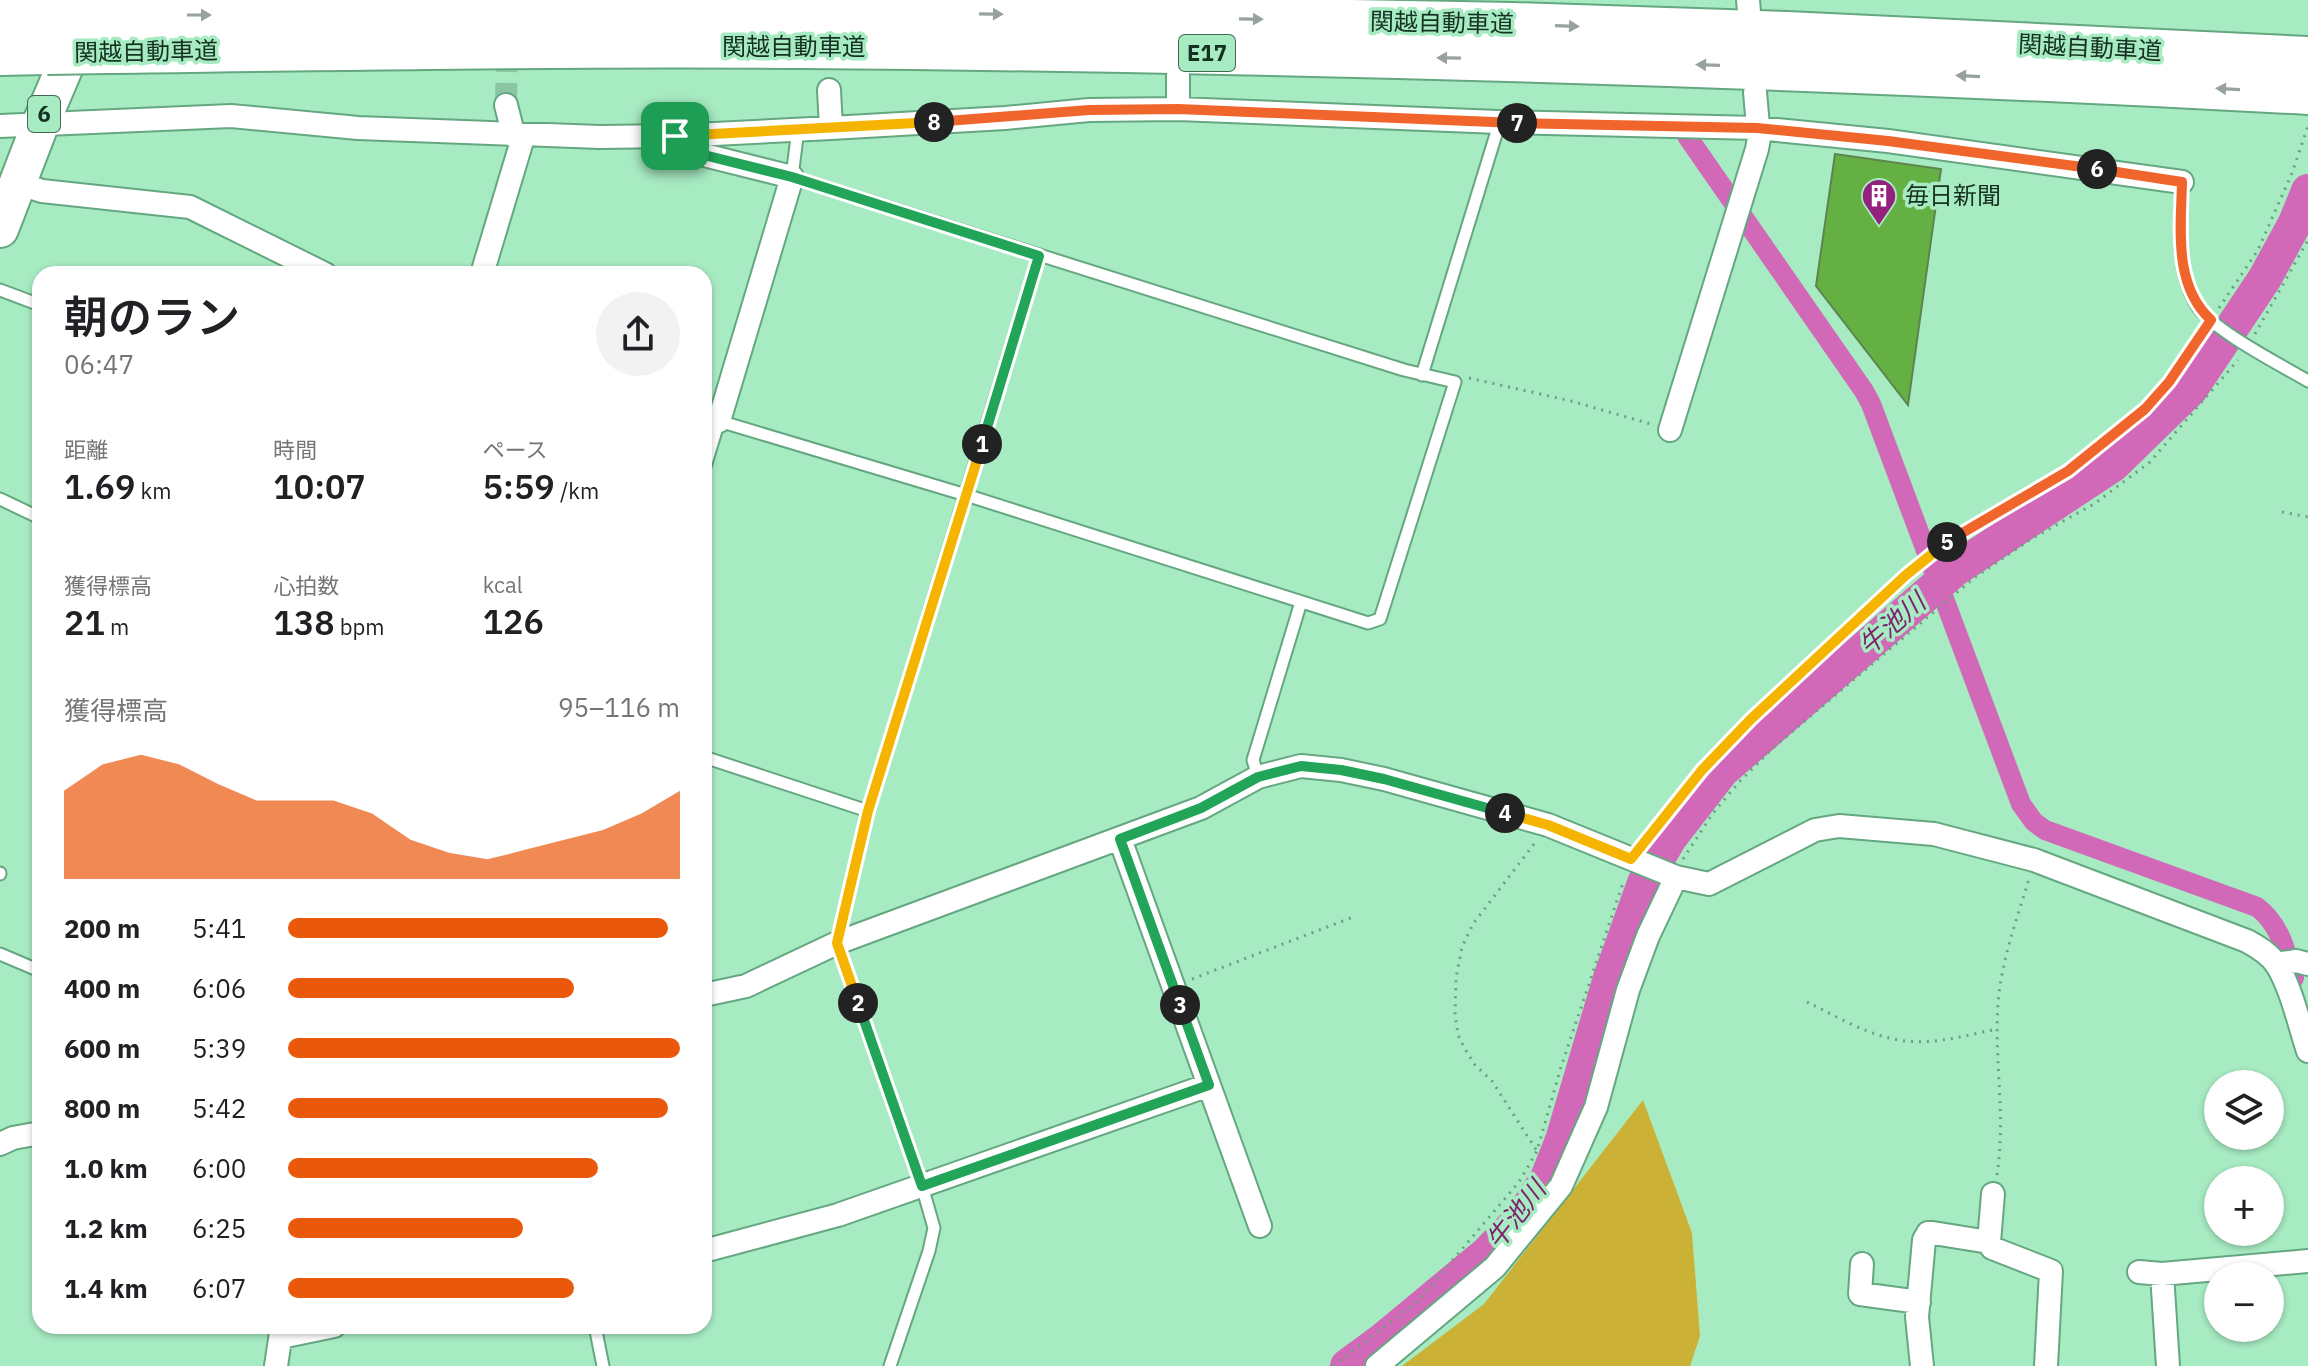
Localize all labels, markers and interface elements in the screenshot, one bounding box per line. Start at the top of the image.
street label: 関越自動車道 [1370,5,1514,39]
one-way arrow [979,8,1004,21]
one-way arrow [187,9,212,22]
one-way arrow [1239,13,1264,25]
one-way arrow [1555,19,1580,32]
street label: 関越自動車道 [2017,27,2163,67]
street label: 関越自動車道 [722,30,866,62]
street label: 関越自動車道 [74,34,218,68]
road number: E17 [1179,35,1235,71]
one-way arrow [1436,51,1461,64]
one-way arrow [1695,59,1720,72]
one-way arrow [1955,70,1980,83]
one-way arrow [2215,82,2240,95]
road number: 6 [28,96,60,132]
pin [641,102,709,170]
pin: 8 [914,102,954,142]
pin: 7 [1497,103,1537,143]
text: 8 [927,107,941,136]
text: 7 [1510,108,1524,137]
icon: arrive [653,114,697,158]
pin: 6 [2077,149,2117,189]
text: 6 [2090,154,2104,183]
building icon: 毎日新聞 [1860,177,1898,227]
place label: 毎日新聞 [1905,179,2001,211]
text: 朝のラン [64,288,240,345]
button: share [596,292,680,376]
text: 06:47 [64,347,134,381]
pin: 1 [962,424,1002,464]
text: 1 [975,429,989,458]
text: 距離 [64,435,108,464]
text: 時間 [273,435,317,464]
text: ペース [483,435,548,464]
text: 1.69 [64,464,135,508]
text: 10:07 [273,464,366,508]
text: 5:59 [483,464,555,508]
text: km [135,476,171,505]
text: /km [555,476,599,505]
pin: 5 [1927,522,1967,562]
text: 5 [1940,527,1954,556]
text: kcal [483,570,523,599]
text: 獲得標高 [64,571,152,600]
text: 心拍数 [273,571,339,600]
water label: 牛池川 [1851,583,1934,662]
text: 126 [483,599,544,643]
text: 21 [64,600,105,644]
text: 138 [273,600,335,644]
text: m [105,612,129,641]
text: bpm [335,612,384,641]
text: 95–116 m [558,690,680,724]
text: 獲得標高 [64,693,168,727]
pin: 4 [1485,793,1525,833]
text: 4 [1498,798,1512,827]
text: 200 m [64,911,140,945]
text: 5:41 [192,911,246,945]
text: 400 m [64,971,140,1005]
text: 6:06 [192,971,246,1005]
pin: 2 [838,983,878,1023]
pin: 3 [1160,985,1200,1025]
text: 2 [851,988,865,1017]
text: 3 [1173,990,1187,1019]
text: 600 m [64,1031,140,1065]
text: 5:39 [192,1031,246,1065]
map controls [2204,1070,2284,1342]
button: layers [2204,1070,2284,1150]
text: 800 m [64,1091,140,1125]
text: 5:42 [192,1091,246,1125]
text: 1.0 km [64,1151,148,1185]
text: 6:00 [192,1151,246,1185]
button: + [2204,1166,2284,1246]
water label: 牛池川 [1478,1171,1554,1256]
text: 1.2 km [64,1211,148,1245]
text: 6:25 [192,1211,246,1245]
button: − [2204,1262,2284,1342]
text: 1.4 km [64,1271,148,1305]
text: 6:07 [192,1271,246,1305]

